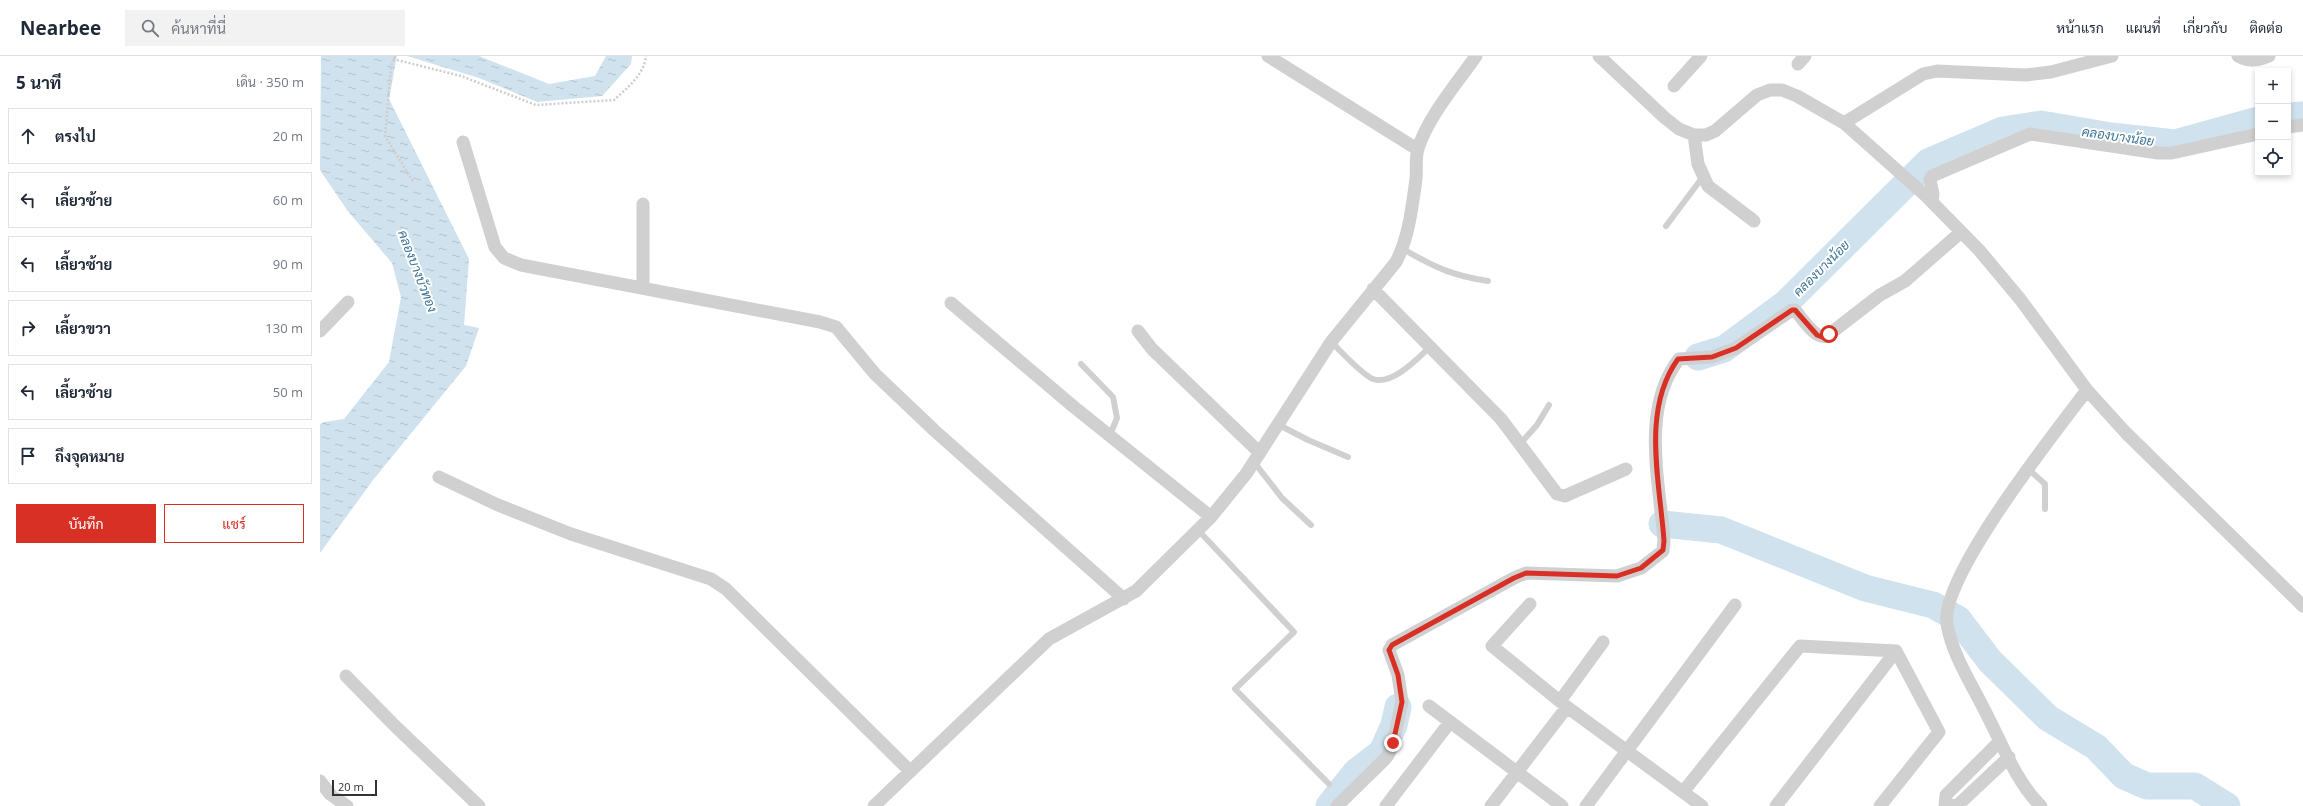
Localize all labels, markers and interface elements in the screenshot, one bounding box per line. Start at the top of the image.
search box [125,10,405,46]
text: Nearbee [20,15,101,41]
icon: search [139,17,161,39]
text: ค้นหาที่นี่ [171,18,226,38]
text: หน้าแรก [2056,18,2104,37]
text: แผนที่ [2126,18,2161,37]
text: เกี่ยวกับ [2183,18,2227,37]
text: ติดต่อ [2249,18,2283,37]
map controls [2255,68,2291,176]
button: + [2255,68,2291,104]
text: 5 นาที [16,71,61,94]
text: เดิน · 350 m [236,73,304,91]
button: − [2255,104,2291,140]
water label: คลองบางน้อย [2081,122,2156,150]
icon: ahead [17,125,39,147]
text: ตรงไป [55,126,96,146]
text: 20 m [273,127,303,145]
button: locate [2255,140,2291,176]
icon: left [17,189,39,211]
text: เลี้ยวซ้าย [55,190,112,210]
text: 60 m [273,191,303,209]
water label: คลองบางบัวทอง [394,227,442,315]
water label: คลองบางน้อย [1789,235,1854,300]
icon: left [17,253,39,275]
text: เลี้ยวซ้าย [55,254,112,274]
text: 90 m [273,255,303,273]
icon: right [17,317,39,339]
text: เลี้ยวขวา [55,318,111,338]
text: 130 m [265,319,303,337]
route start [1820,325,1838,343]
icon: left [17,381,39,403]
text: เลี้ยวซ้าย [55,382,112,402]
text: 50 m [273,383,303,401]
icon: arrive [17,445,39,467]
text: ถึงจุดหมาย [55,446,125,466]
button: บันทึก [16,504,156,543]
button: แชร์ [164,504,304,543]
route end [1384,734,1402,752]
scale bar [332,778,377,797]
text: 20 m [338,779,364,794]

